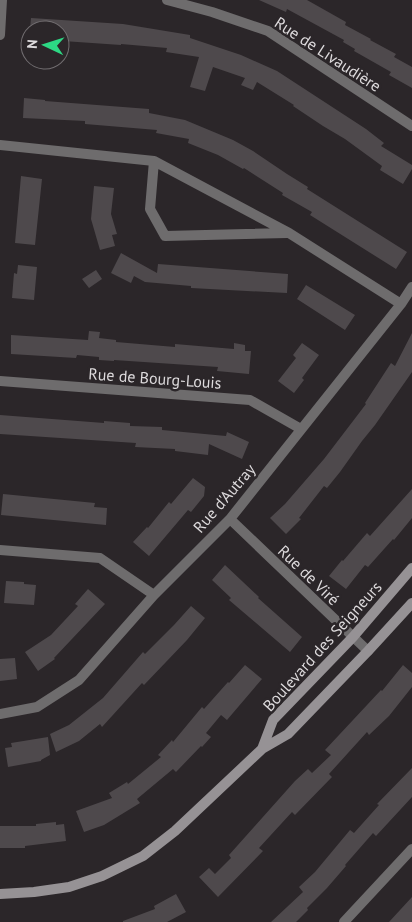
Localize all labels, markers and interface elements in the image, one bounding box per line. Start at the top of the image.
street label: Rue de Livaudière [271,12,385,96]
north arrow [20,20,70,70]
text: N [23,39,41,49]
street label: Rue de Bourg-Louis [88,363,222,393]
street label: Rue d'Autray [189,459,260,537]
street label: Rue de Viré [274,541,344,609]
street label: Boulevard des Seigneurs [258,577,386,715]

